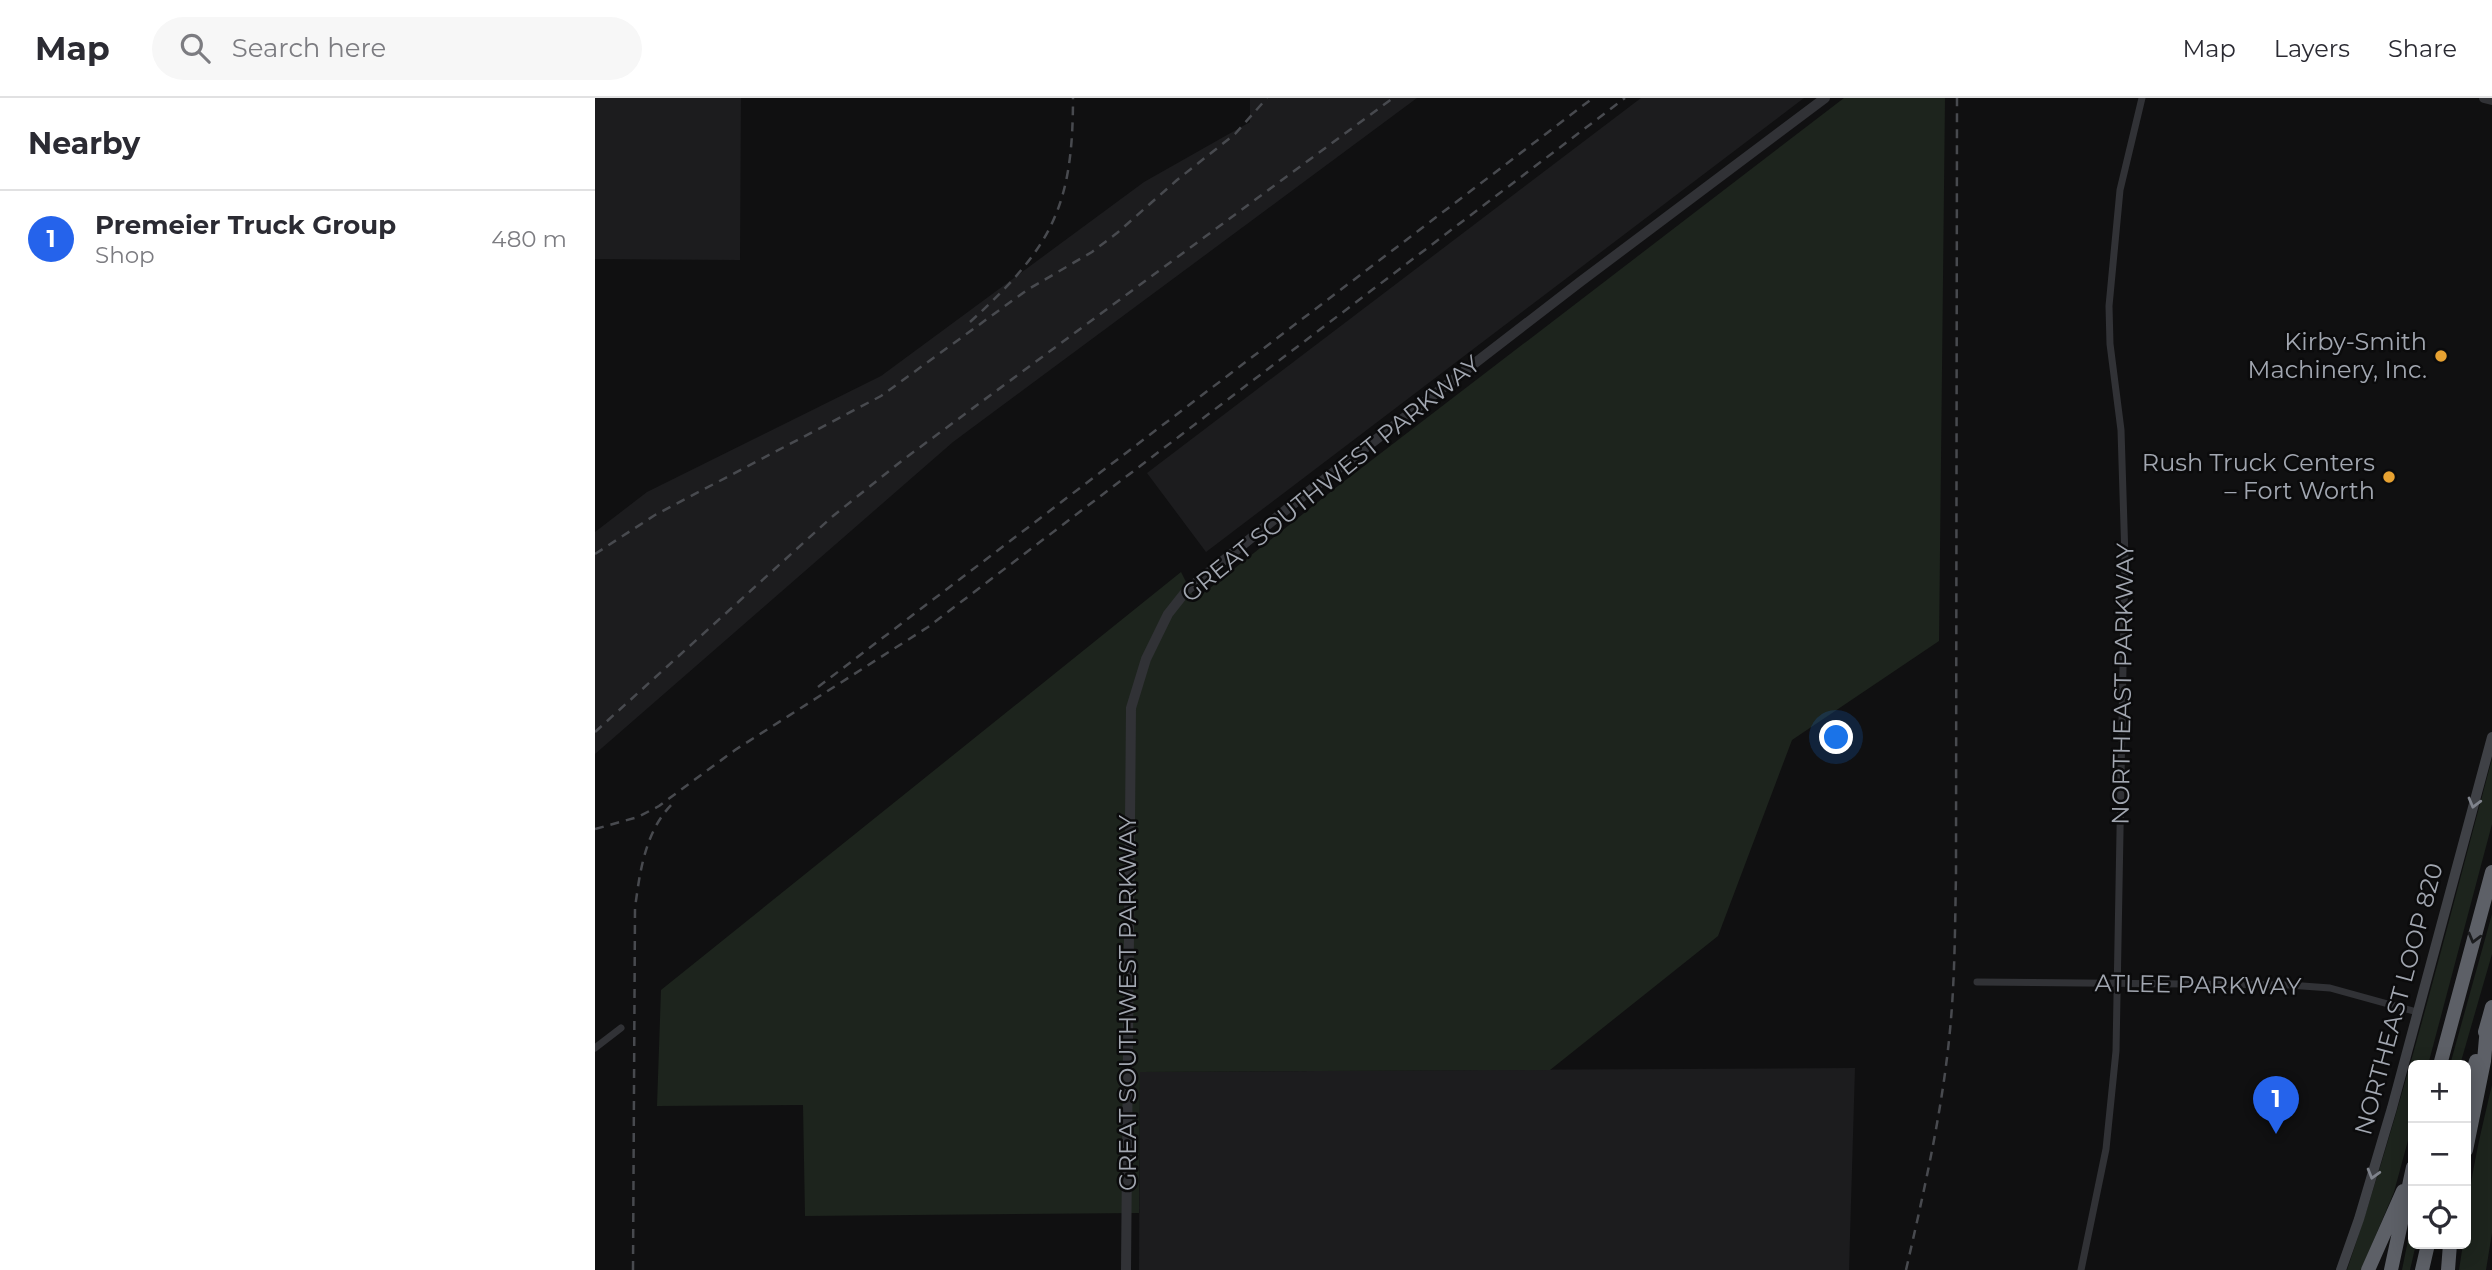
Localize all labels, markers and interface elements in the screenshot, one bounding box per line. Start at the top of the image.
search box [152,17,642,80]
text: Map [35,28,110,68]
icon: search [176,29,214,67]
text: Search here [232,32,386,64]
text: Map [2182,34,2236,63]
text: Layers [2274,34,2350,63]
text: Share [2388,34,2457,63]
text: Nearby [28,125,140,162]
text: Premeier Truck Group [95,209,396,241]
text: 1 [46,225,56,253]
text: 480 m [491,225,567,253]
text: Shop [95,241,155,269]
place label: Kirby-Smith Machinery, Inc. [2248,327,2427,384]
marker: Kirby-Smith Machinery, Inc. [2433,348,2449,364]
street label: GREAT SOUTHWEST PARKWAY [1176,349,1486,608]
place label: Rush Truck Centers – Fort Worth [2142,448,2375,505]
marker: Rush Truck Centers – Fort Worth [2381,469,2397,485]
street label: NORTHEAST PARKWAY [2106,542,2139,825]
your location [1819,720,1853,754]
one-way arrow [2468,797,2482,809]
street label: GREAT SOUTHWEST PARKWAY [1113,814,1142,1191]
street label: NORTHEAST LOOP 820 [2348,860,2449,1138]
one-way arrow [2468,932,2482,944]
street label: ATLEE PARKWAY [2094,968,2302,1001]
map controls [2408,1060,2471,1249]
button: + [2408,1060,2471,1123]
pin: 1 [2253,1076,2299,1134]
button: − [2408,1123,2471,1186]
one-way arrow [2366,1167,2381,1179]
button: locate [2408,1186,2471,1249]

